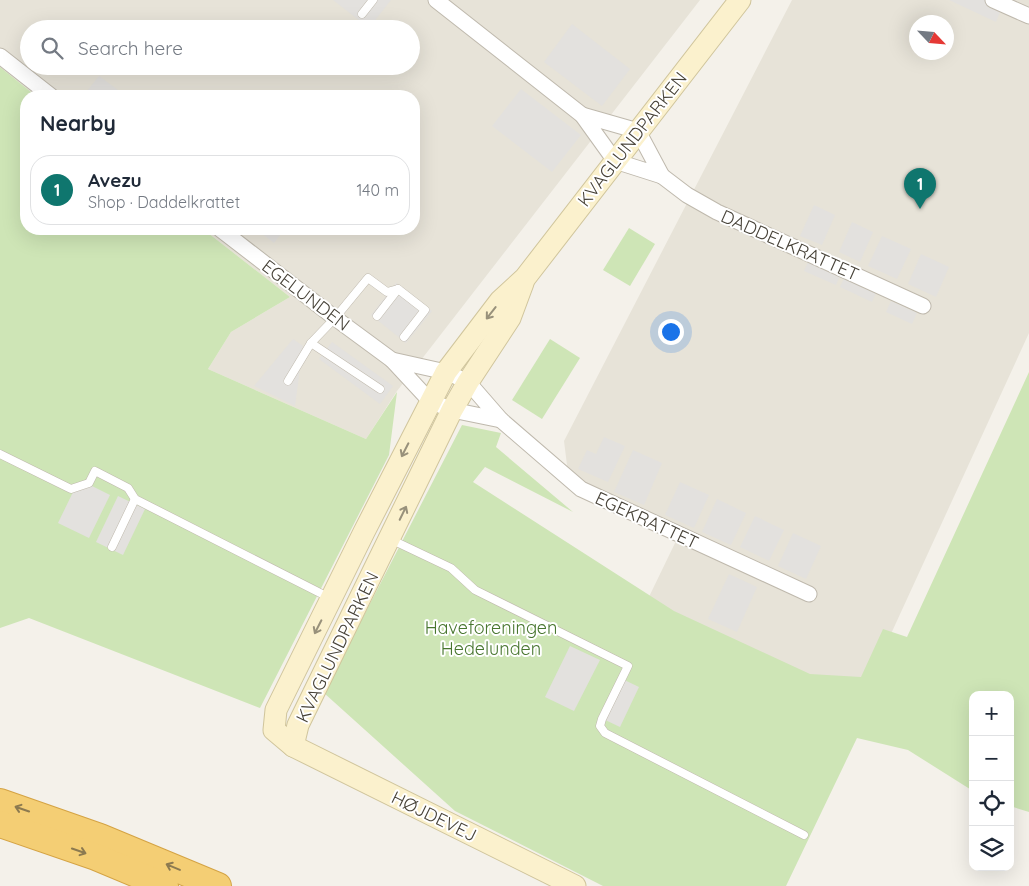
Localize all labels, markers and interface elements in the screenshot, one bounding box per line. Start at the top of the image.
north arrow [909,15,954,60]
search box [20,20,420,75]
icon: search [38,34,66,62]
text: Search here [78,36,183,60]
street label: KVAGLUNDPARKEN [572,67,692,211]
text: Nearby [40,110,116,136]
text: Avezu [88,168,142,192]
pin: 1 [904,168,936,209]
text: 1 [54,180,60,200]
text: 140 m [356,180,399,200]
text: Shop · Daddelkrattet [88,192,240,212]
street label: DADDELKRATTET [717,204,863,286]
street label: EGELUNDEN [257,254,355,336]
one-way arrow [486,306,497,319]
your location [658,319,684,345]
one-way arrow [400,442,409,457]
street label: EGEKRATTET [592,486,702,554]
one-way arrow [398,505,408,520]
street label: KVAGLUNDPARKEN [291,568,383,726]
park label: Haveforeningen Hedelunden [425,616,557,660]
one-way arrow [312,619,322,634]
map controls [969,691,1014,871]
button: + [969,691,1014,736]
button: − [969,736,1014,781]
button: locate [969,781,1014,826]
street label: HØJDEVEJ [388,786,480,846]
one-way arrow [14,804,30,813]
button: layers [969,826,1014,871]
one-way arrow [71,847,87,857]
one-way arrow [166,862,181,872]

